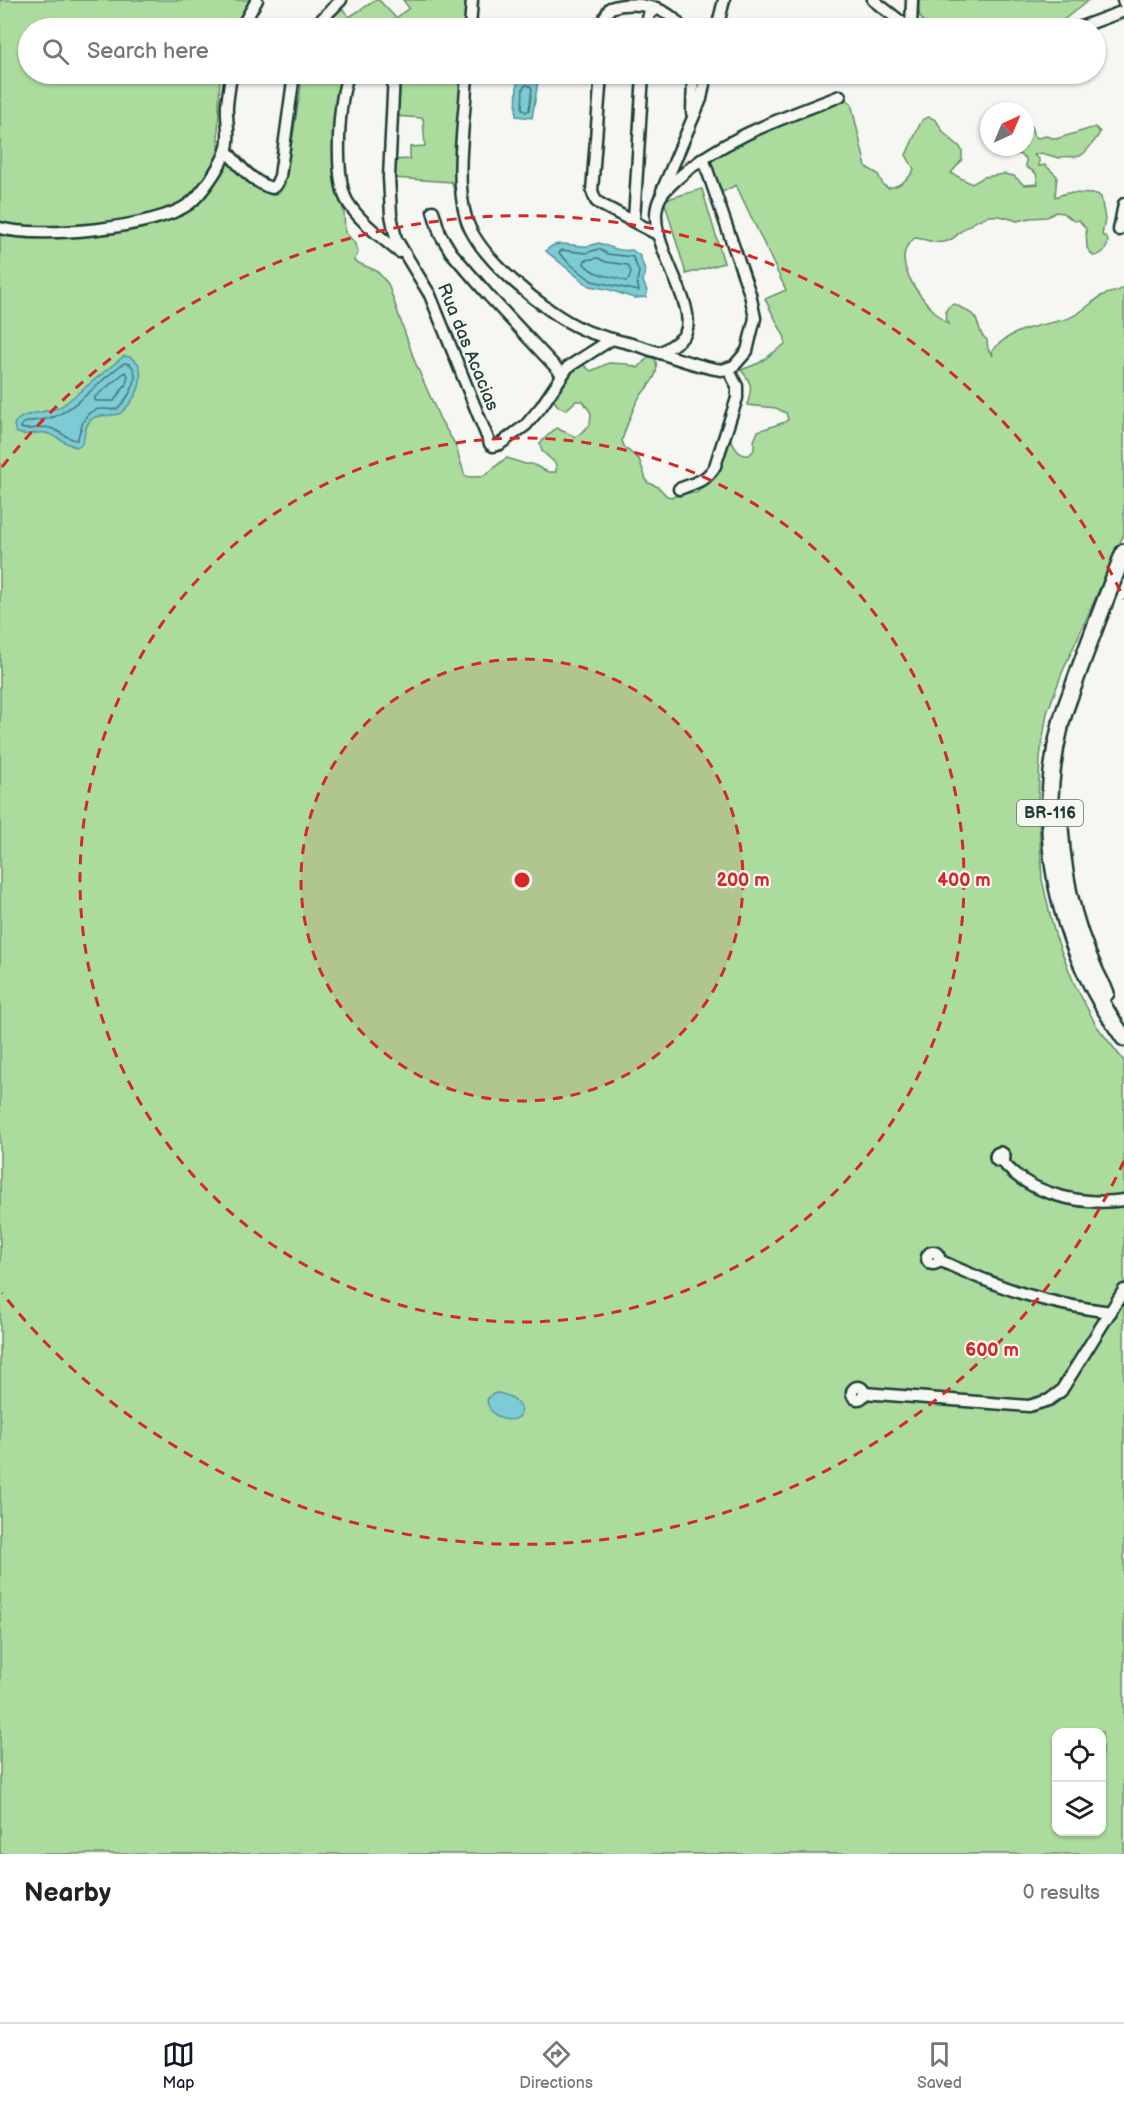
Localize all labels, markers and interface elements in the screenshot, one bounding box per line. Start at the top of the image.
search box [18,18,1106,84]
icon: search [39,35,72,68]
text: Search here [87,38,209,65]
north arrow [980,102,1034,156]
street label: Rua das Acacias [433,280,503,414]
road number: BR-116 [1017,800,1083,826]
centre of rings [512,870,532,890]
text: 200 m [716,870,770,891]
text: 400 m [937,870,991,891]
text: 600 m [965,1340,1019,1361]
map controls [1052,1728,1106,1836]
button: locate [1052,1728,1106,1782]
button: layers [1052,1782,1106,1836]
text: Nearby [24,1878,111,1909]
text: 0 results [1023,1881,1100,1905]
tab: Map [162,2038,195,2093]
tab: Directions [519,2038,593,2093]
tab: Saved [917,2038,962,2093]

